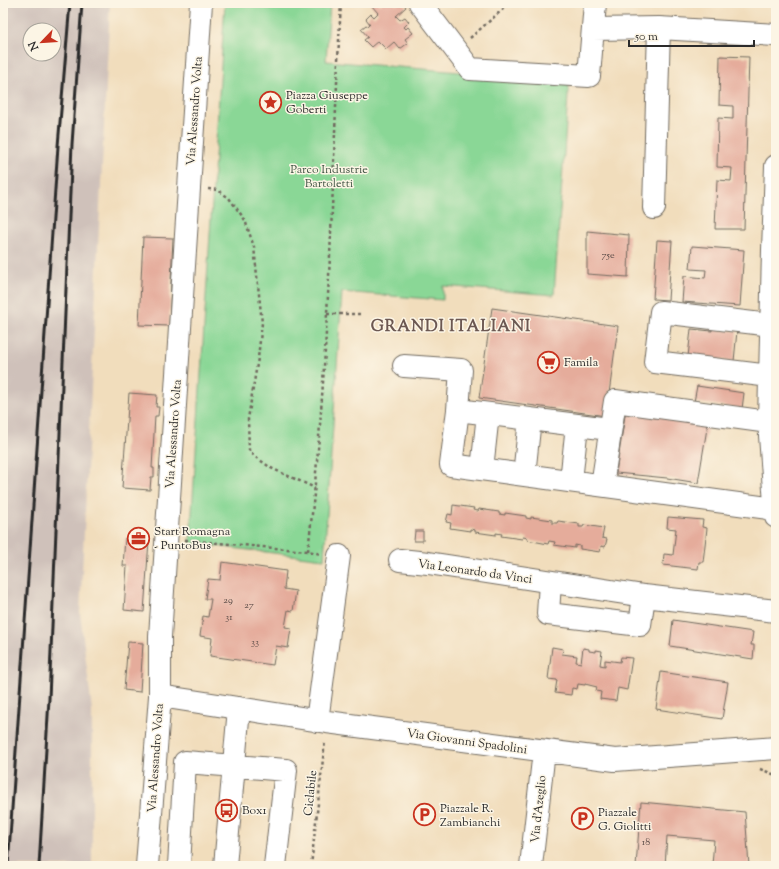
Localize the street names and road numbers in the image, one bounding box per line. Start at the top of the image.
street label: Via Alessandro Volta [182,56,208,166]
street label: Via Alessandro Volta [161,379,187,489]
street label: Via Leonardo da Vinci [416,555,534,589]
street label: Via Alessandro Volta [143,703,169,813]
street label: Via Giovanni Spadolini [405,725,529,759]
street label: Ciclabile [300,769,322,817]
street label: Via d'Azeglio [526,774,552,844]

